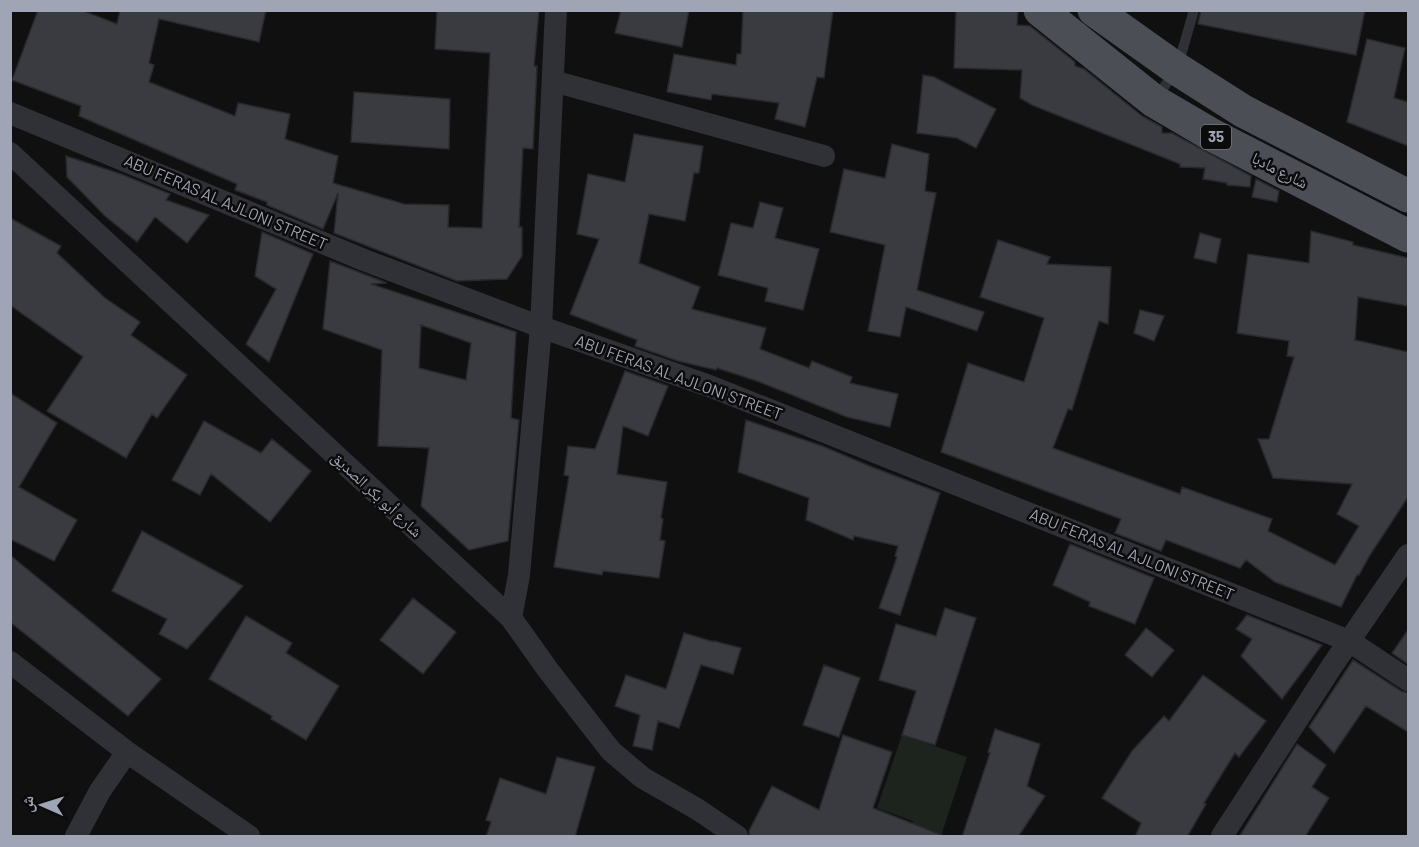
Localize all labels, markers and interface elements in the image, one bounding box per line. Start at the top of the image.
road number: 35 [1201,125,1231,149]
street label: شارع مادبا [1248,147,1311,193]
street label: ABU FERAS AL AJLONI STREET [122,150,331,253]
street label: ABU FERAS AL AJLONI STREET [573,330,785,423]
street label: شارع أبو بكر الصديق [327,447,427,542]
street label: ABU FERAS AL AJLONI STREET [1027,504,1237,603]
north arrow [12,775,72,835]
text: ش [17,795,37,813]

